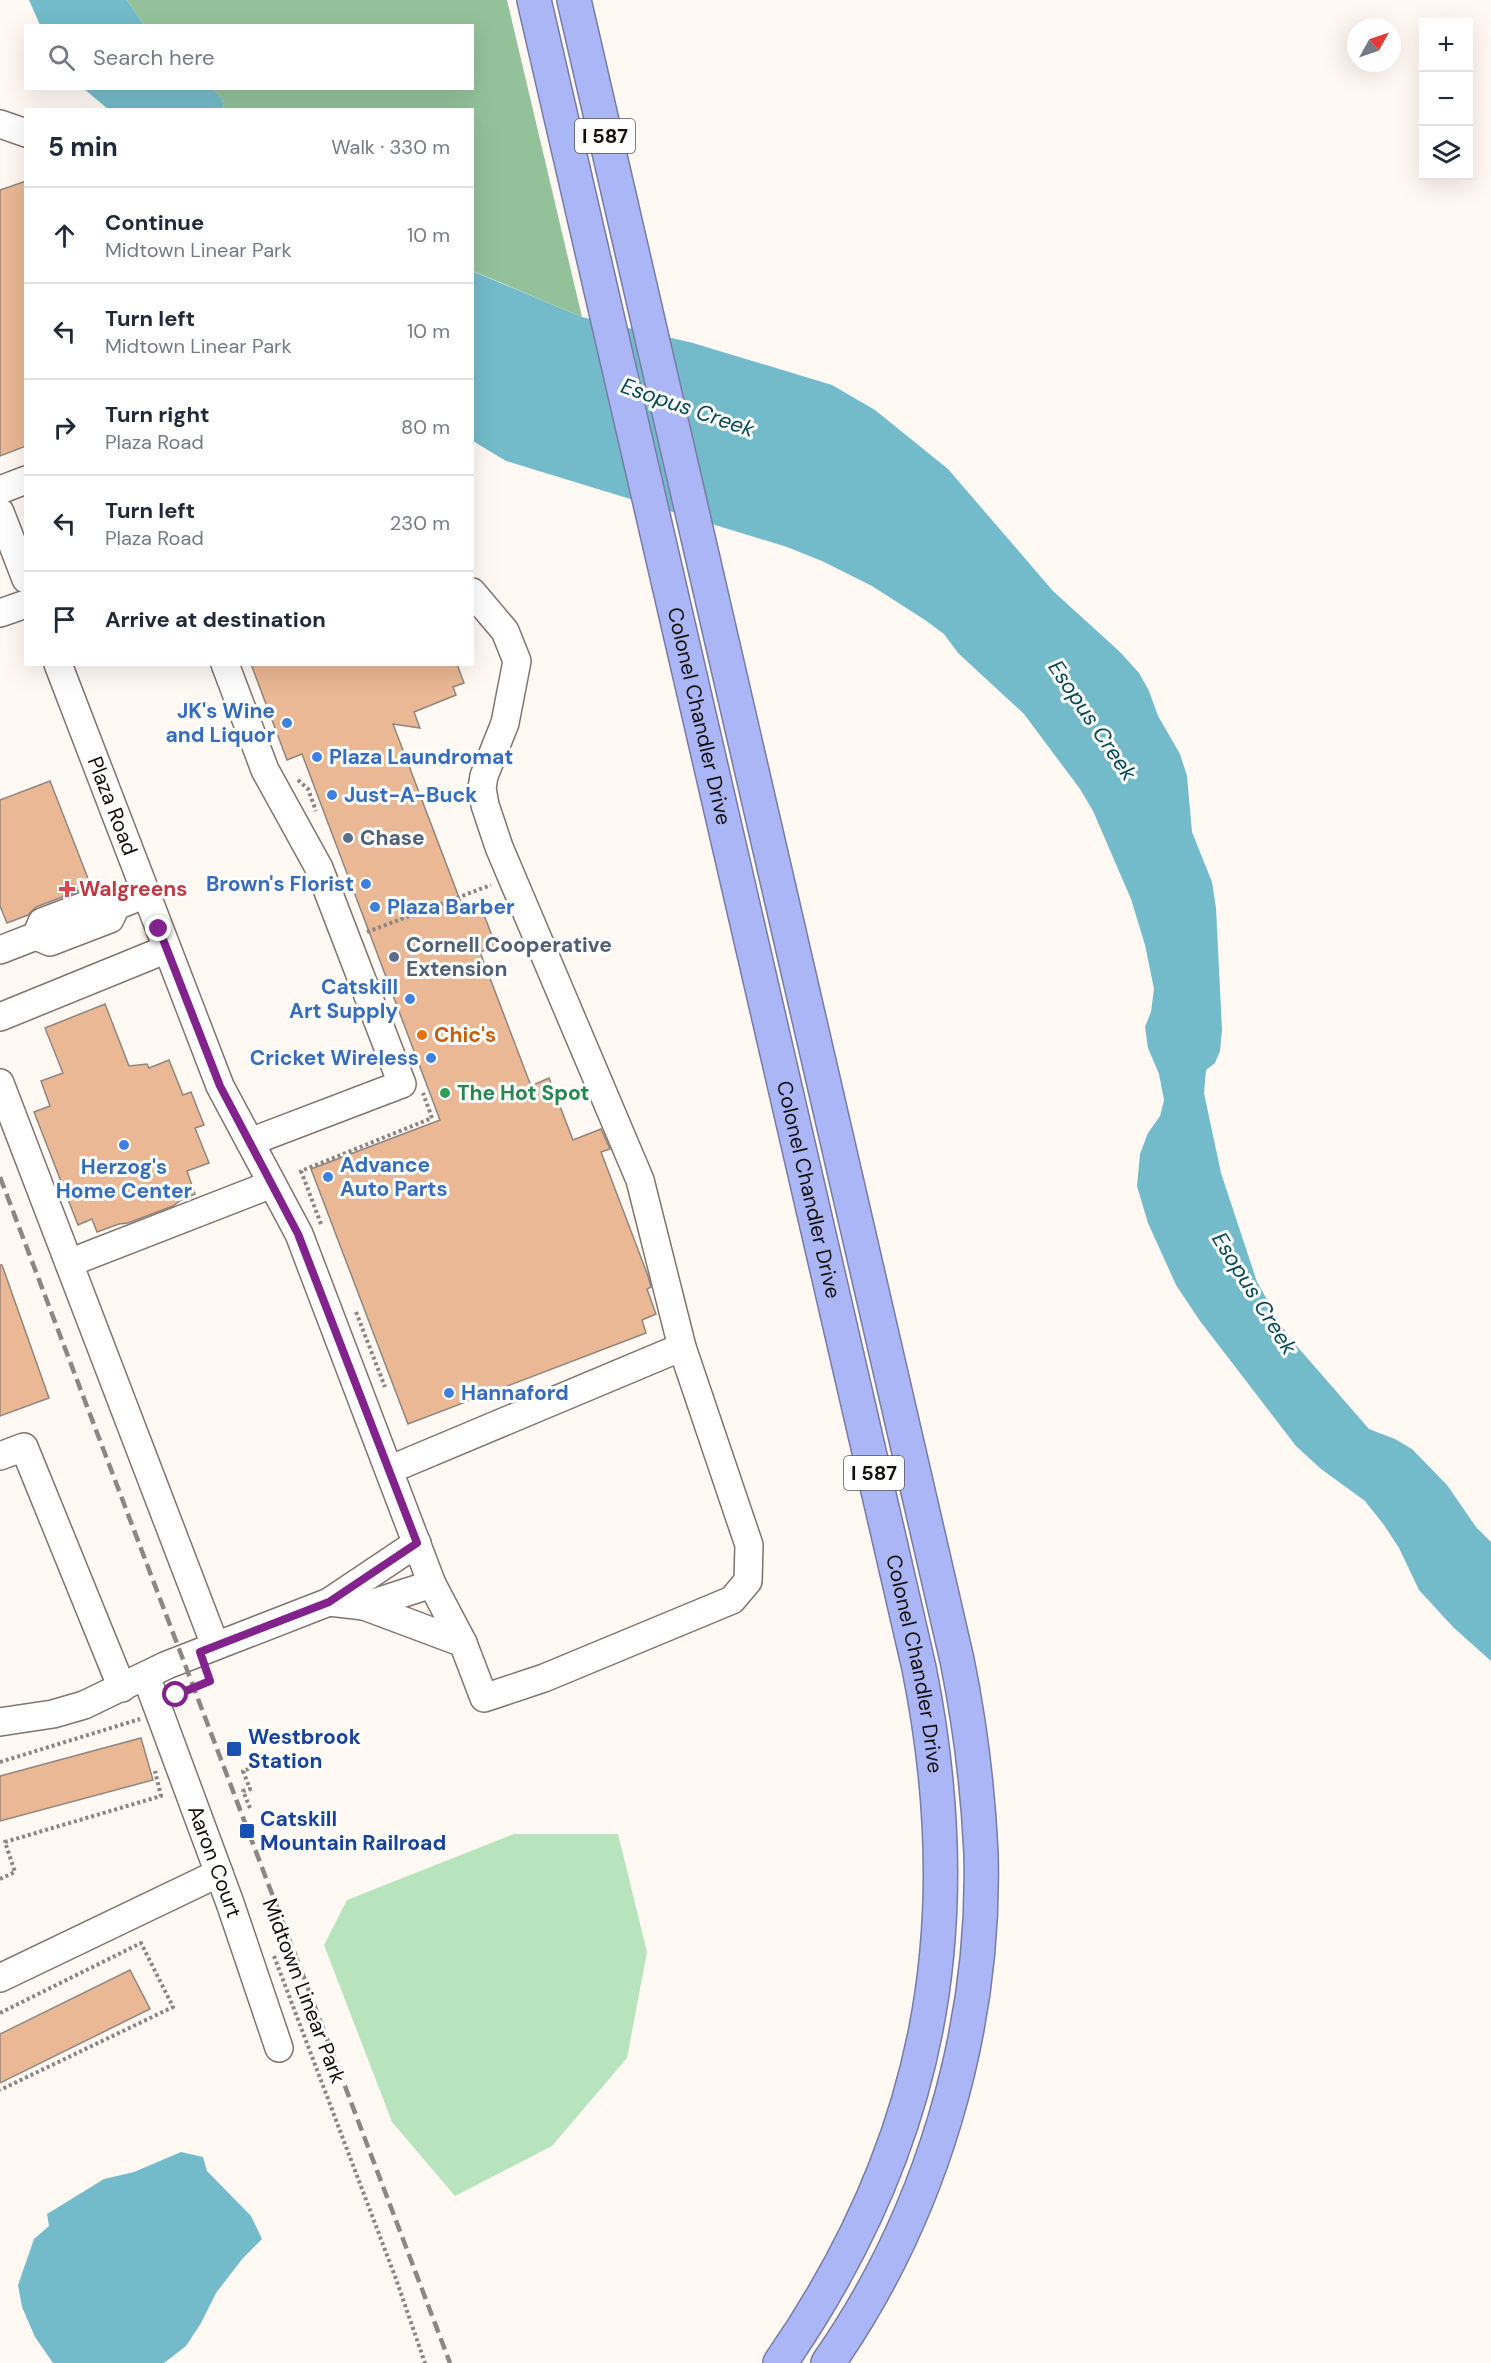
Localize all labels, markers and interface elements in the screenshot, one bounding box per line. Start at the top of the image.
north arrow [1347,18,1401,72]
map controls [1419,18,1473,180]
button: + [1419,18,1473,72]
search box [24,24,474,90]
icon: search [45,41,78,74]
text: Search here [93,43,214,72]
button: − [1419,72,1473,126]
road number: I 587 [575,119,635,153]
button: layers [1419,126,1473,180]
text: 5 min [48,130,118,164]
text: Walk · 330 m [331,134,450,160]
text: Continue [105,208,204,237]
icon: ahead [48,219,81,252]
text: 10 m [407,222,450,248]
text: Midtown Linear Park [105,237,292,263]
text: Turn left [105,304,195,333]
icon: left [48,315,81,348]
text: 10 m [407,318,450,344]
text: Midtown Linear Park [105,333,292,359]
water label: Esopus Creek [617,371,759,444]
text: Turn right [105,400,210,429]
icon: right [48,411,81,444]
text: 80 m [401,414,450,440]
text: Plaza Road [105,429,204,455]
text: Turn left [105,496,195,525]
icon: left [48,507,81,540]
text: 230 m [390,510,450,536]
text: Plaza Road [105,525,204,551]
icon: arrive [48,603,81,636]
text: Arrive at destination [105,605,326,634]
street label: Colonel Chandler Drive [661,605,738,828]
water label: Esopus Creek [1042,654,1144,787]
place label: JK's Wine and Liquor [165,697,275,749]
marker: JK's Wine and Liquor [280,716,294,730]
place label: Plaza Laundromat [329,743,513,771]
marker: Plaza Laundromat [310,750,324,764]
street label: Plaza Road [81,752,144,859]
place label: Just-A-Buck [344,781,477,809]
marker: Just-A-Buck [325,788,339,802]
place label: Chase [360,824,425,852]
marker: Chase [341,831,355,845]
place label: Brown's Florist [206,870,354,898]
place label: Walgreens [79,875,187,903]
marker: Brown's Florist [359,877,373,891]
marker: Walgreens [60,882,74,896]
place label: Plaza Barber [387,893,515,921]
marker: Plaza Barber [368,900,382,914]
route end [145,915,171,941]
place label: Cornell Cooperative Extension [406,931,612,983]
marker: Cornell Cooperative Extension [387,950,401,964]
place label: Catskill Art Supply [289,973,398,1025]
marker: Catskill Art Supply [403,992,417,1006]
place label: Chic's [434,1021,496,1049]
marker: Chic's [415,1028,429,1042]
place label: Cricket Wireless [250,1044,419,1072]
marker: Cricket Wireless [424,1051,438,1065]
street label: Colonel Chandler Drive [770,1078,847,1301]
place label: The Hot Spot [457,1079,589,1107]
marker: The Hot Spot [438,1086,452,1100]
marker: Herzog's Home Center [117,1138,131,1152]
place label: Advance Auto Parts [340,1151,448,1203]
place label: Herzog's Home Center [56,1153,193,1205]
marker: Advance Auto Parts [321,1170,335,1184]
water label: Esopus Creek [1205,1226,1304,1361]
place label: Hannaford [461,1379,569,1407]
marker: Hannaford [442,1386,456,1400]
road number: I 587 [844,1456,904,1490]
street label: Colonel Chandler Drive [879,1552,949,1775]
route start [162,1681,188,1707]
place label: Westbrook Station [248,1723,361,1775]
marker: Westbrook Station [225,1740,243,1758]
street label: Aaron Court [181,1801,248,1922]
place label: Catskill Mountain Railroad [260,1805,446,1857]
marker: Catskill Mountain Railroad [238,1822,256,1840]
street label: Midtown Linear Park [256,1895,352,2088]

